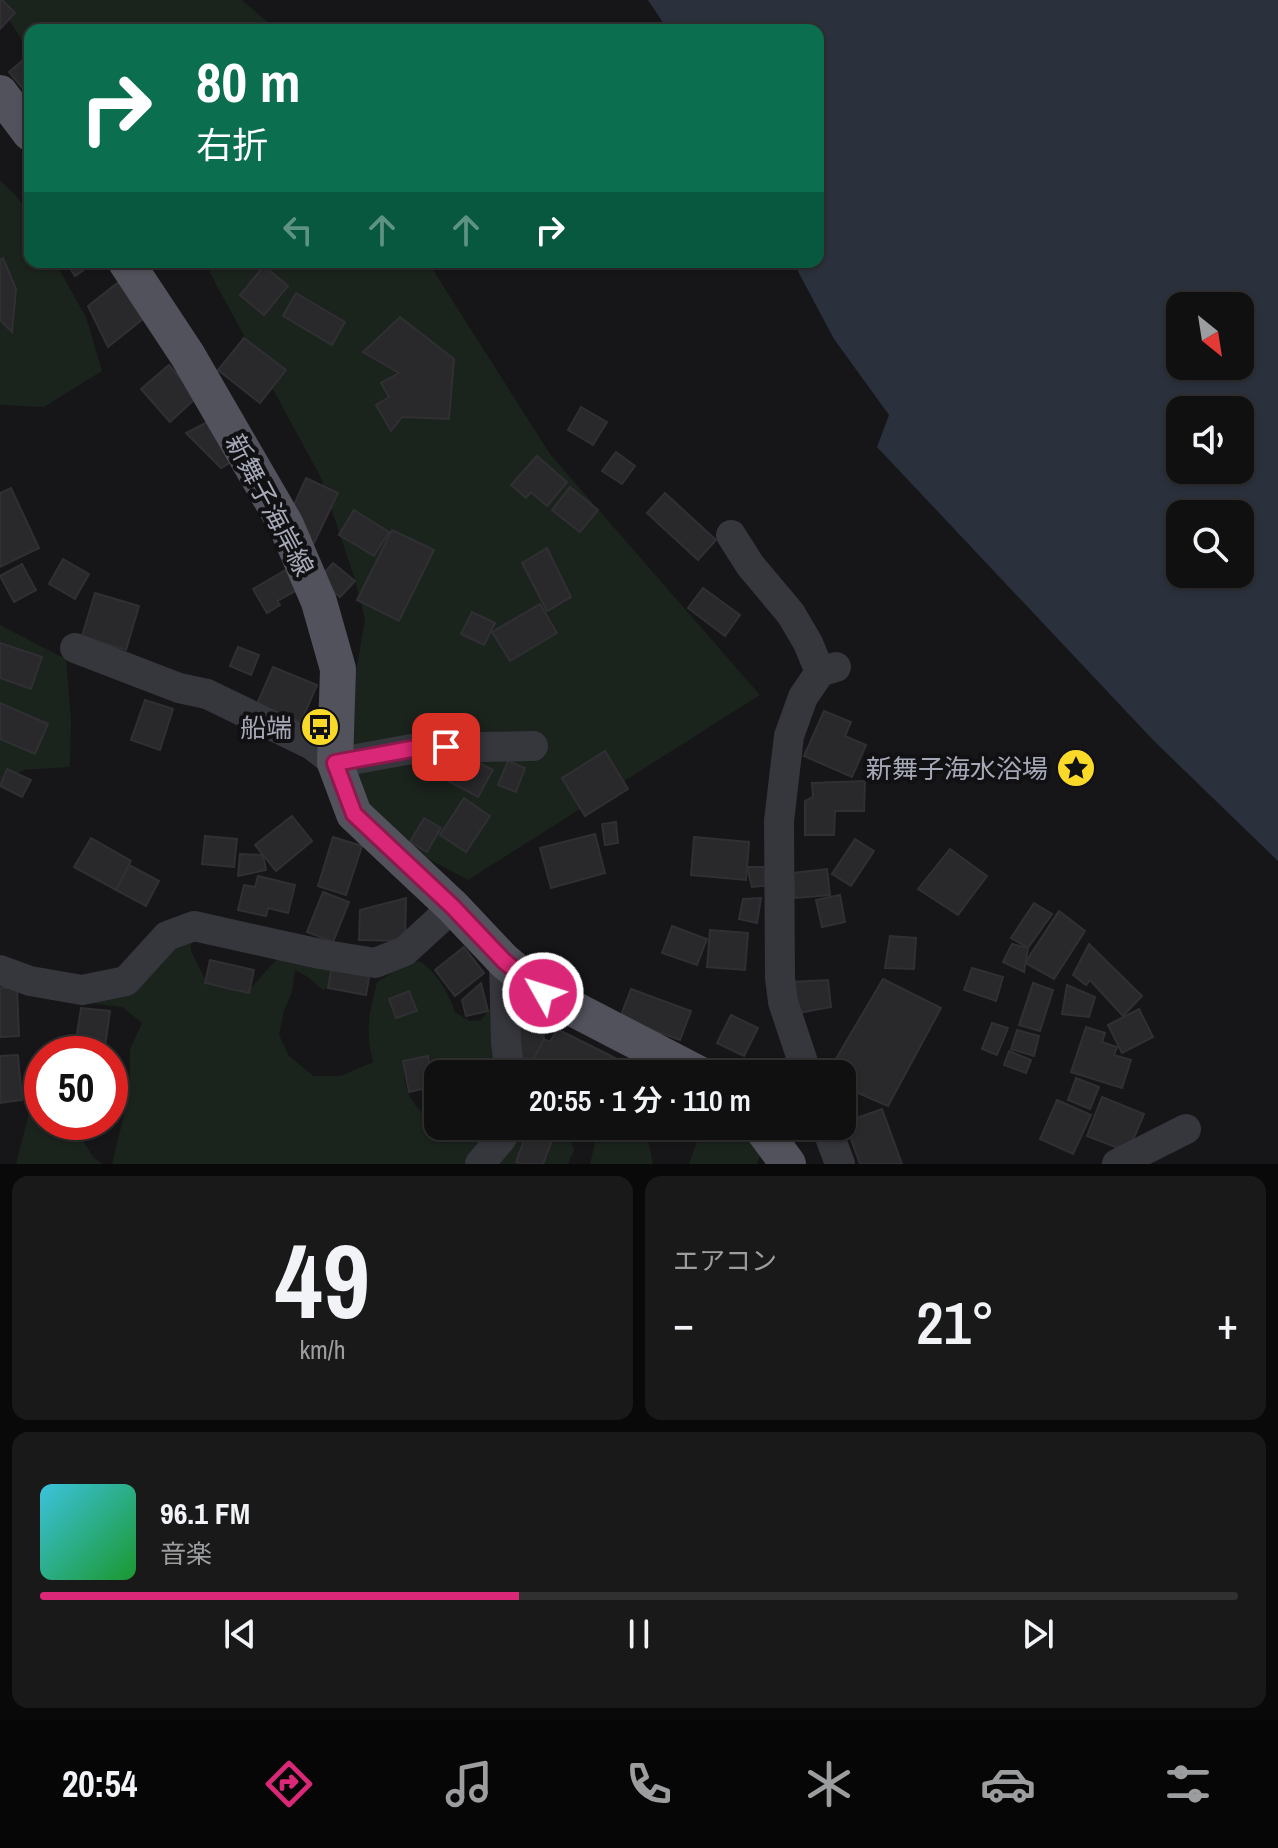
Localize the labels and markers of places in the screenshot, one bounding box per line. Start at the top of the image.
bus stop icon: 船端 [299,706,341,748]
place label: 船端 [240,710,292,745]
pin [412,713,480,781]
place icon: 新舞子海水浴場 [1055,747,1097,789]
place label: 新舞子海水浴場 [866,751,1048,786]

